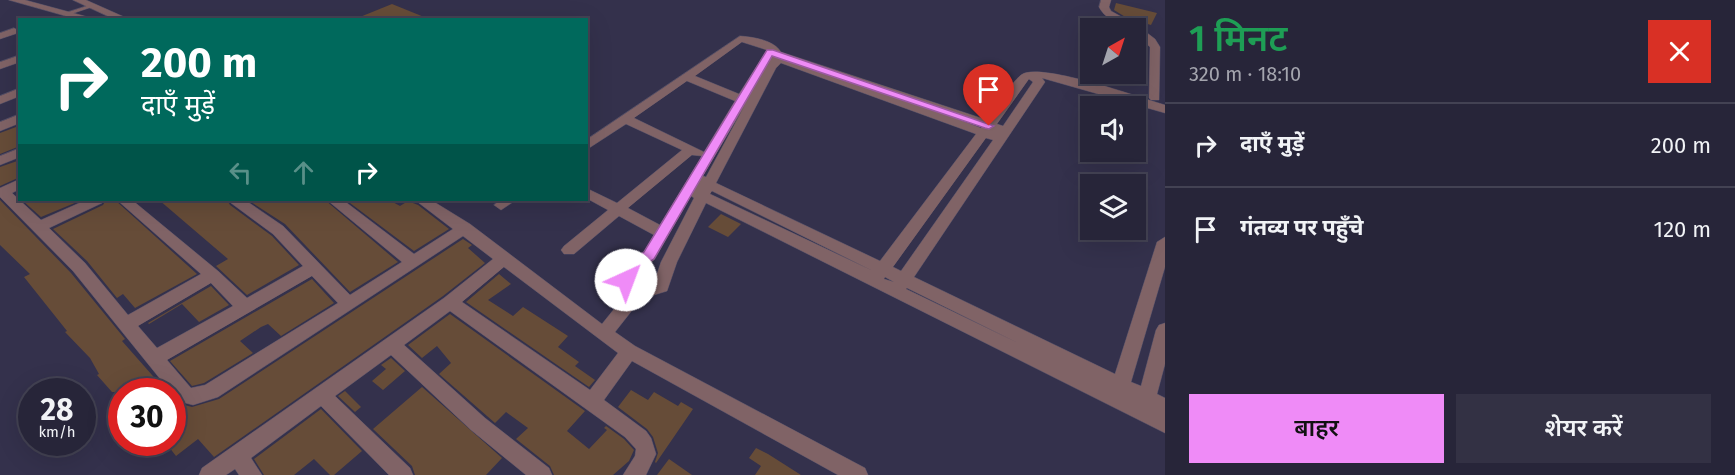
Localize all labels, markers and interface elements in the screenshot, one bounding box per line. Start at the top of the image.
text: 1 मिनट [1189,17,1287,61]
north arrow [1080,18,1146,84]
map controls [1080,18,1146,240]
button: close [1648,20,1711,83]
text: 200 m [141,38,257,88]
icon: right [42,42,120,120]
text: 320 m · 18:10 [1189,62,1301,86]
pin [963,64,1014,126]
icon: arrive [972,73,1005,106]
text: दाएँ मुड़ें [141,89,215,121]
button: sound [1080,96,1146,162]
icon: right [1189,129,1222,162]
text: दाएँ मुड़ें [1240,130,1304,157]
text: 200 m [1651,132,1711,159]
icon: left [224,156,257,189]
icon: ahead [287,156,320,189]
icon: right [350,156,383,189]
button: layers [1080,174,1146,240]
icon: arrive [1189,213,1222,246]
text: गंतव्य पर पहुँचे [1240,214,1364,241]
text: 120 m [1654,216,1711,243]
position arrow [594,248,658,312]
speed limit sign: 30 [108,378,186,456]
text: 28 [41,392,73,428]
button: बाहर [1189,394,1444,463]
button: शेयर करें [1456,394,1711,463]
text: km/h [38,423,76,441]

